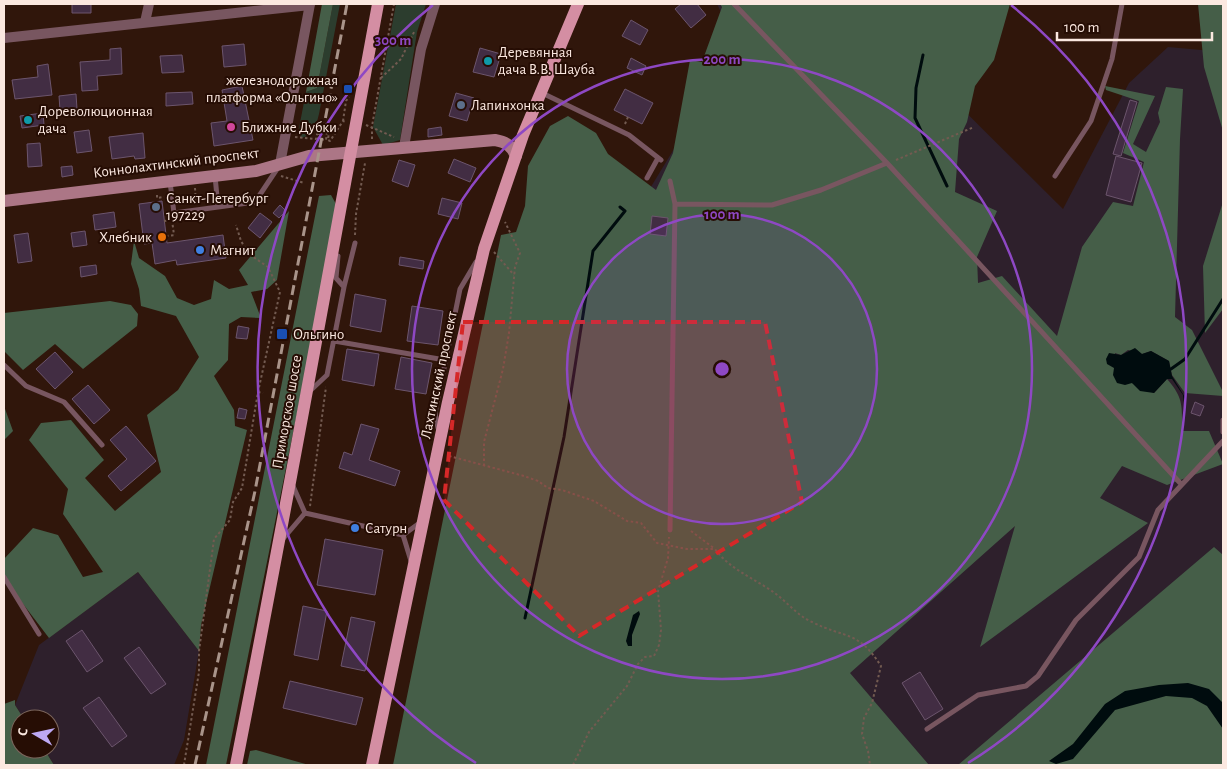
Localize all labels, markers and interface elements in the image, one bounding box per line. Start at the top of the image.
scale bar [1057,10,1212,42]
text: 100 m [1064,20,1099,35]
text: 300 m [375,33,411,48]
place label: Деревянная дача В.В. Шауба [498,45,595,77]
text: 200 m [703,52,741,67]
marker: Деревянная дача В.В. Шауба [482,55,494,67]
place label: железнодорожная платформа «Ольгино» [206,73,338,105]
marker: железнодорожная платформа «Ольгино» [342,83,354,95]
place label: Лапинхонка [471,98,545,113]
marker: Лапинхонка [455,99,467,111]
place label: Дореволюционная дача [38,104,153,136]
marker: Дореволюционная дача [22,114,34,126]
place label: Ближние Дубки [241,120,337,135]
marker: Ближние Дубки [225,121,237,133]
street label: Коннолахтинский проспект [92,145,260,181]
place label: Санкт-Петербург 197229 [166,191,269,223]
marker: Санкт-Петербург 197229 [150,201,162,213]
text: 100 m [704,207,740,222]
place label: Хлебник [99,230,152,245]
marker: Хлебник [156,231,168,243]
place label: Магнит [210,243,256,258]
marker: Магнит [194,244,206,256]
street label: Лахтинский проспект [418,309,460,440]
marker: Ольгино [275,327,289,341]
place label: Ольгино [293,327,344,342]
street label: Приморское шоссе [270,354,304,470]
centre of rings [713,360,731,378]
place label: Сатурн [365,521,407,536]
marker: Сатурн [349,522,361,534]
north arrow [10,709,60,759]
text: С [16,727,31,737]

